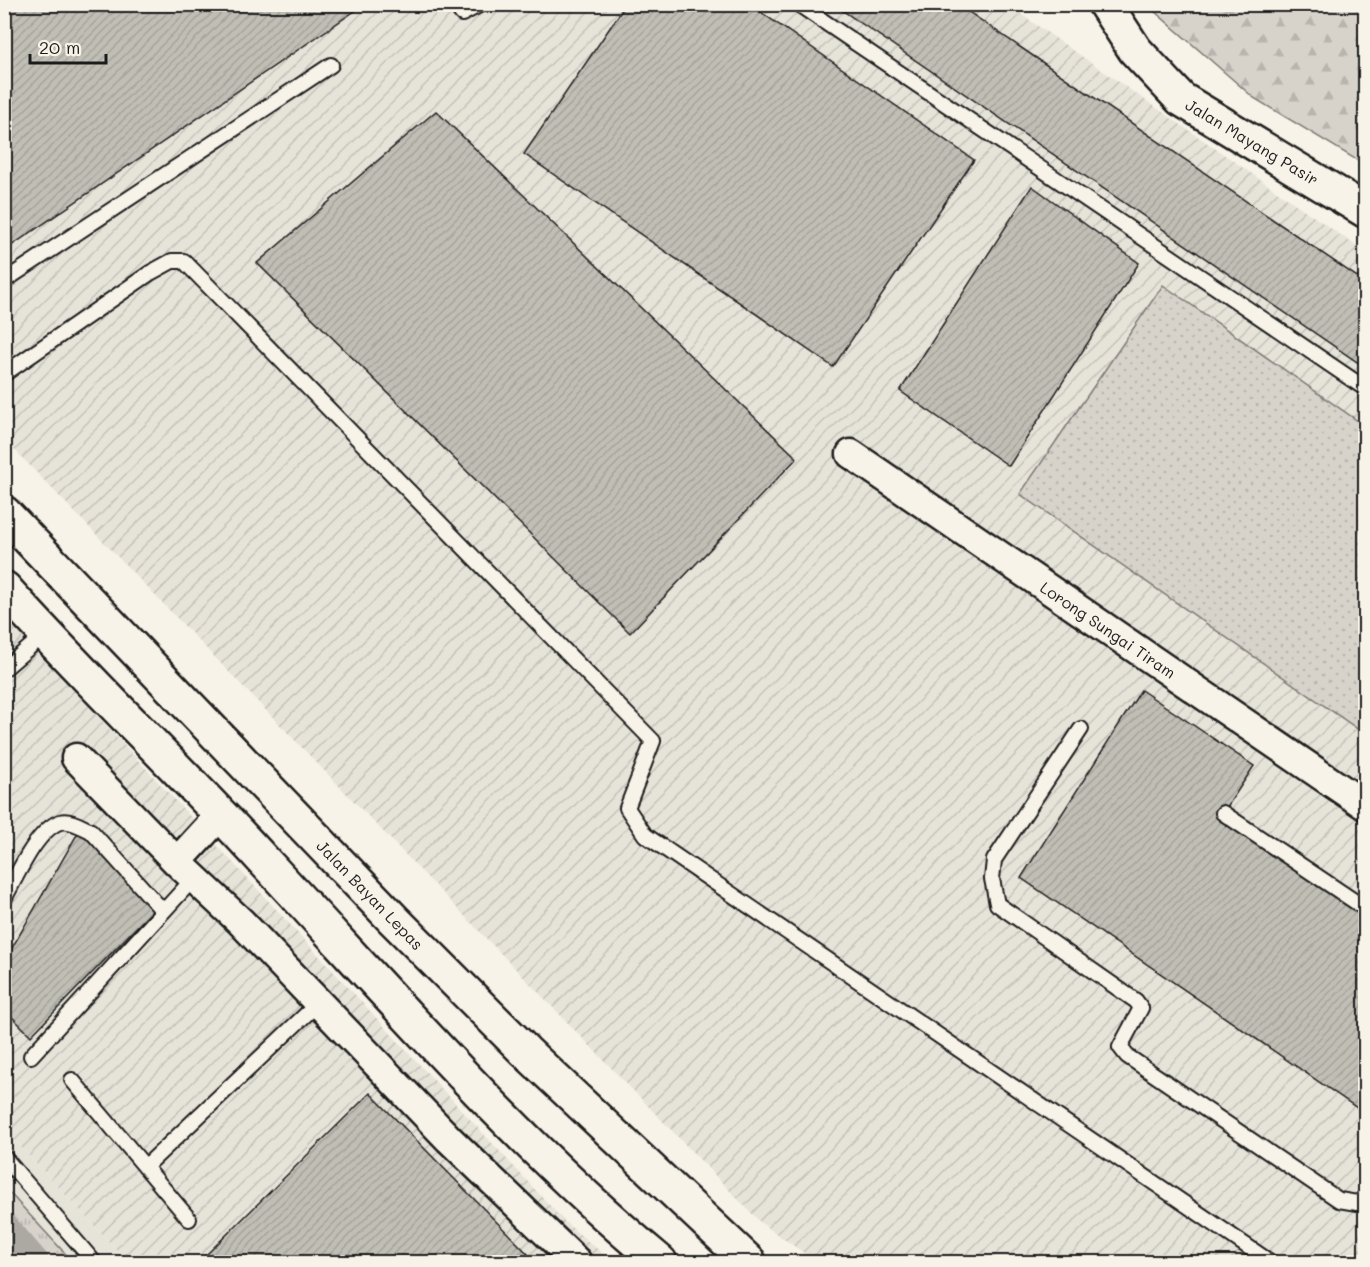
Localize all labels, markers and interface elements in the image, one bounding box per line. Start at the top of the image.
scale bar [30,27,106,65]
text: 20 m [39,35,80,59]
street label: Jalan Mayang Pasir [1182,94,1323,190]
street label: Lorong Sungai Tiram [1036,576,1180,683]
street label: Jalan Bayan Lepas [312,835,428,954]

